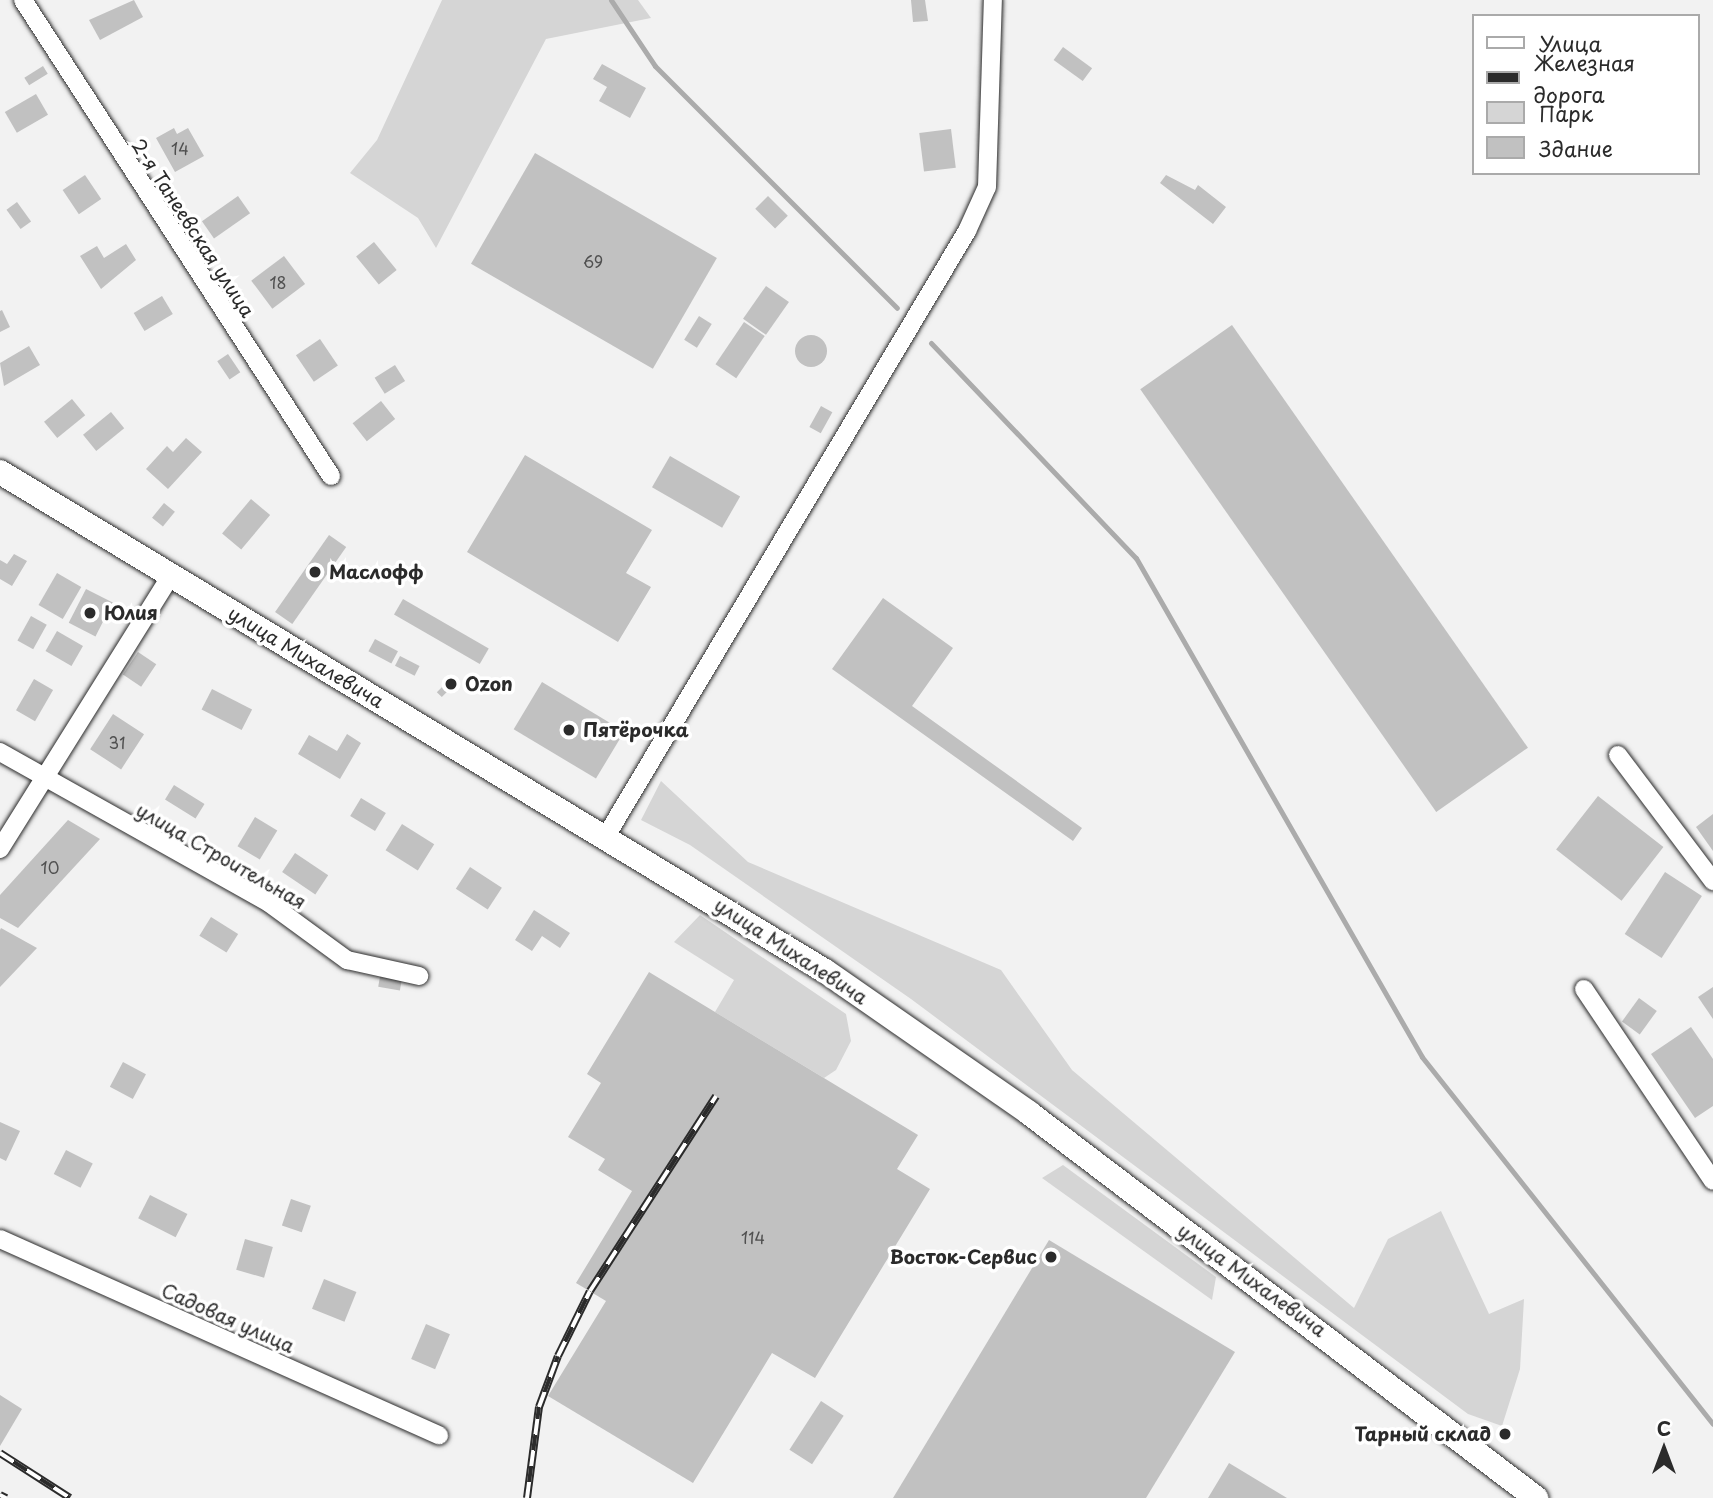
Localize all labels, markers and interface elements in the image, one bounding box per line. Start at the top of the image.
legend [1472,14,1699,175]
text: Улица [1539,27,1602,59]
text: Железная дорога [1534,46,1635,110]
text: Парк [1539,97,1593,129]
text: Здание [1539,132,1613,164]
street label: 2-я Танеевская улица [126,134,260,322]
house number: 14 [171,138,189,158]
house number: 69 [583,251,603,271]
house number: 18 [269,272,287,292]
place label: Маслофф [329,561,423,583]
marker: Маслофф [307,564,323,580]
street label: улица Михалевича [223,601,389,713]
place label: Юлия [104,602,158,624]
marker: Юлия [82,605,98,621]
place label: Ozon [465,673,513,695]
marker: Ozon [443,676,459,692]
place label: Пятёрочка [583,719,689,741]
marker: Пятёрочка [561,722,577,738]
house number: 31 [109,732,125,752]
street label: улица Строительная [132,798,310,914]
house number: 10 [41,857,59,877]
street label: улица Михалевича [710,893,872,1009]
street label: улица Михалевича [1173,1218,1331,1342]
house number: 114 [741,1227,765,1247]
place label: Восток-Сервис [890,1246,1037,1268]
marker: Восток-Сервис [1043,1249,1059,1265]
street label: Садовая улица [158,1278,298,1358]
north arrow [1629,1414,1699,1484]
text: С [1657,1414,1671,1442]
place label: Тарный склад [1354,1423,1491,1445]
marker: Тарный склад [1497,1426,1513,1442]

